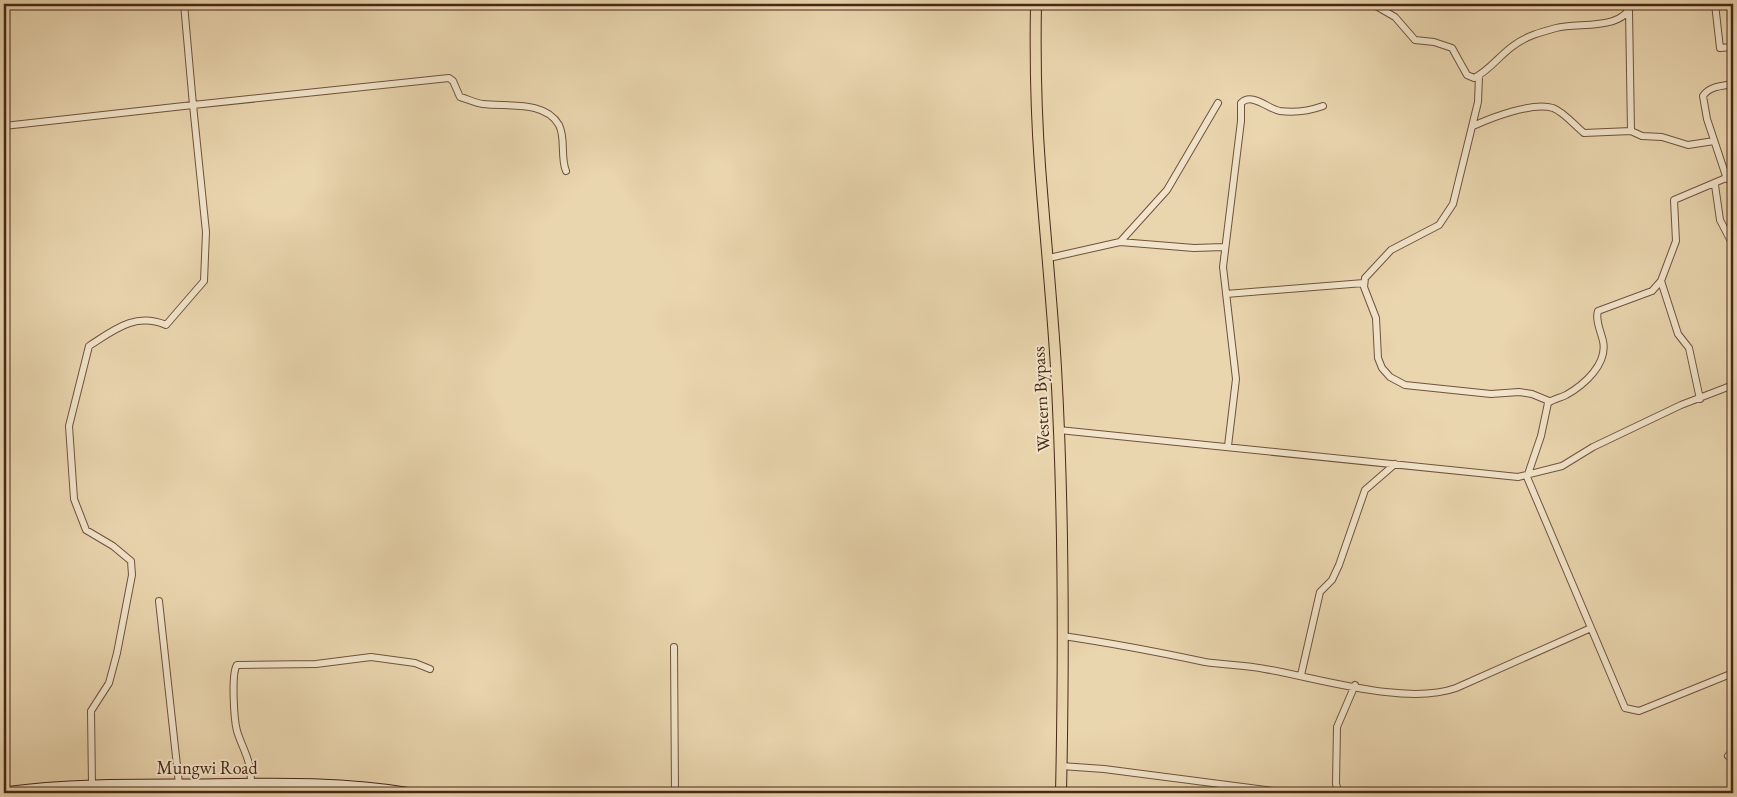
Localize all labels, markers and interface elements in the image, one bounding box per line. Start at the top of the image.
street label: Western Bypass [1026,346,1055,452]
street label: Mungwi Road [156,756,258,779]

